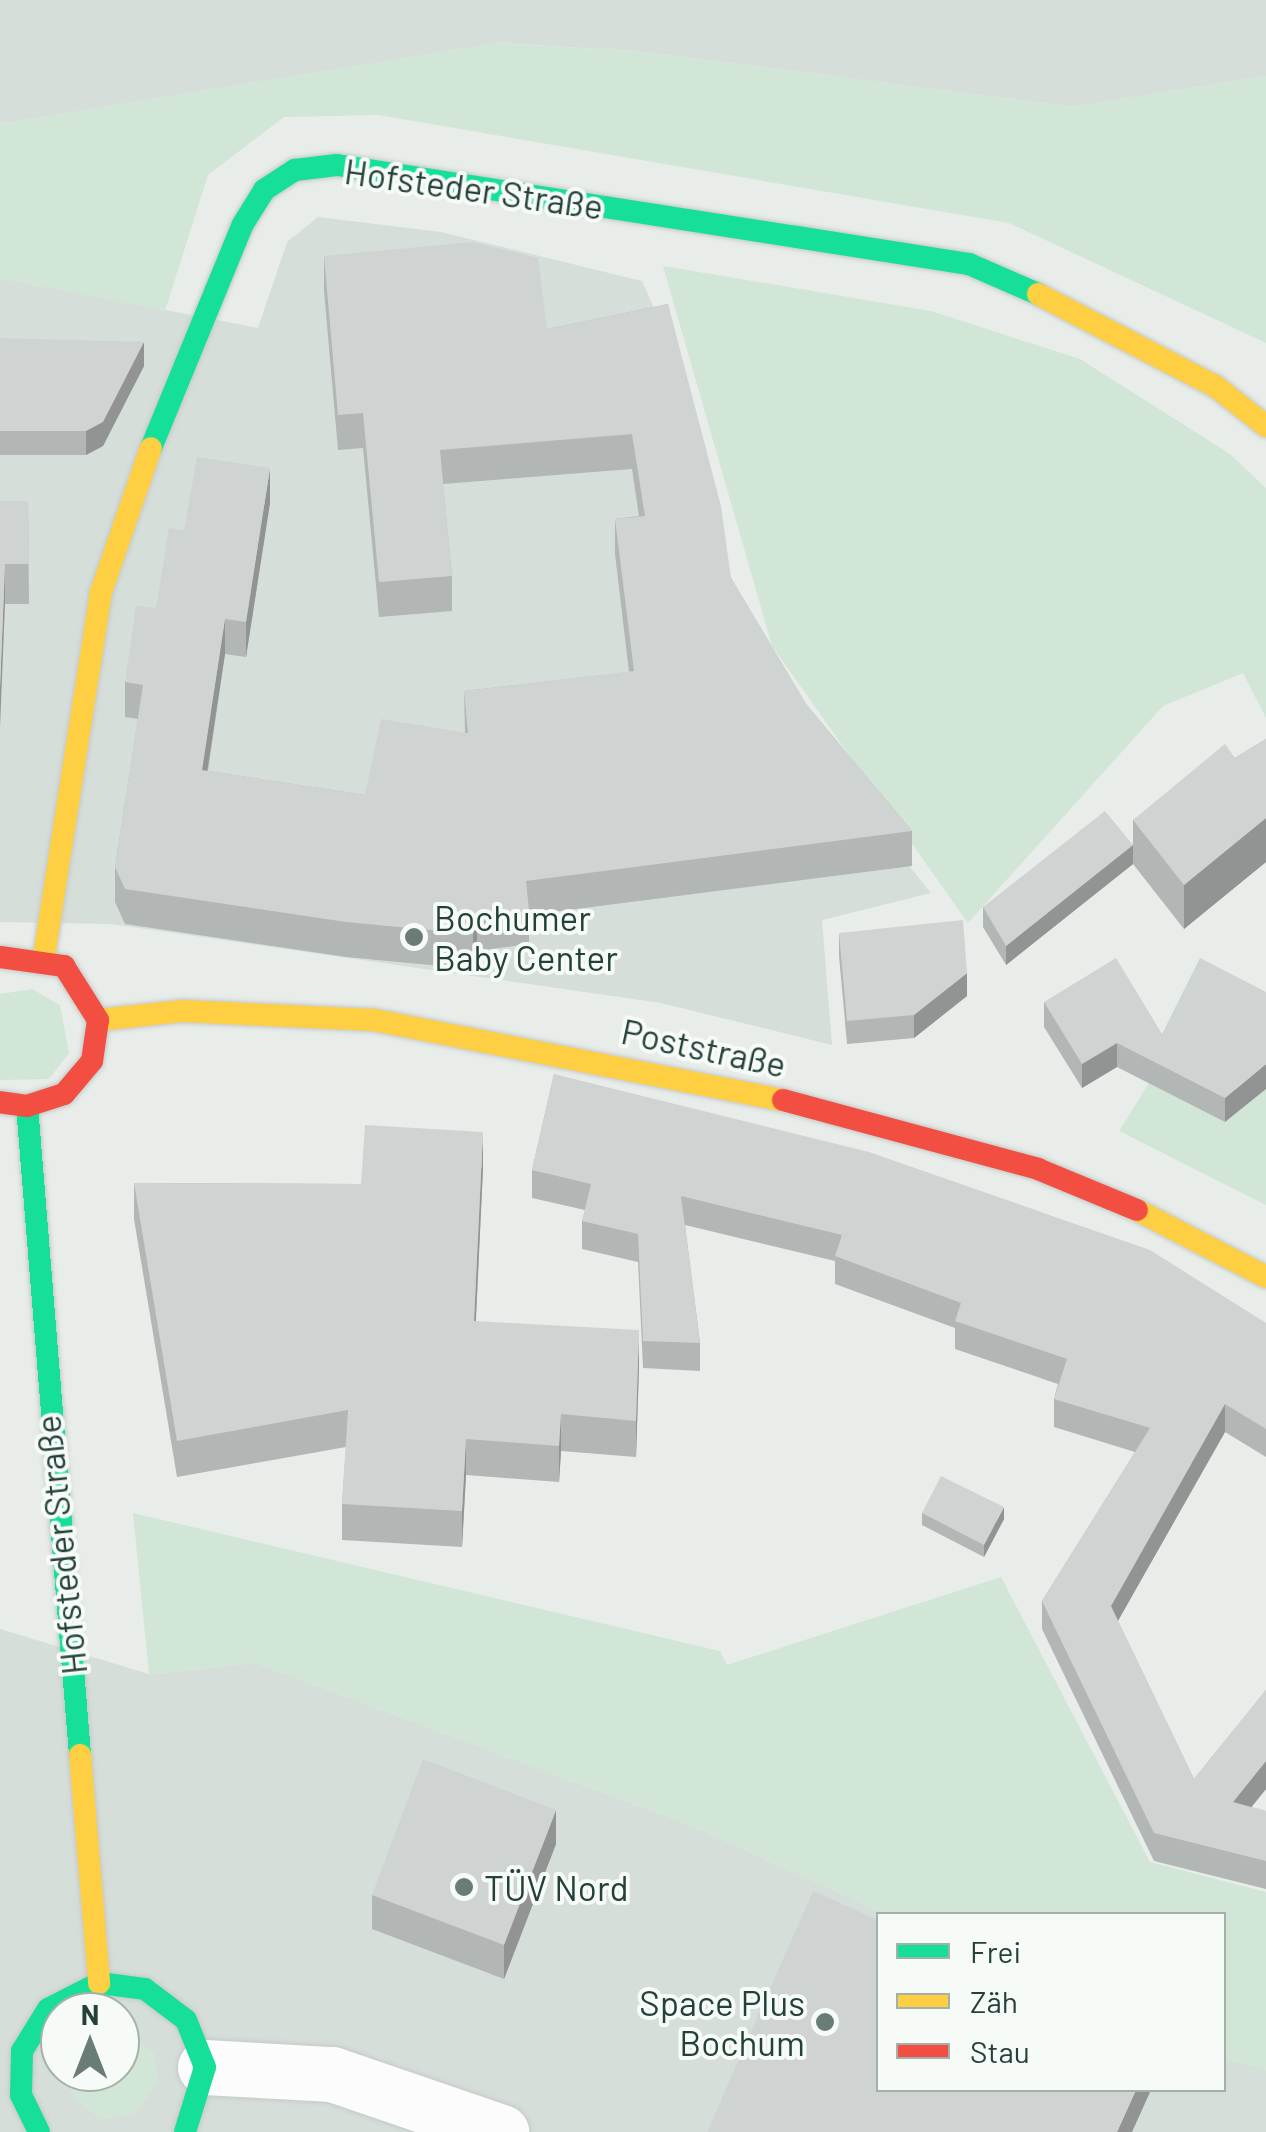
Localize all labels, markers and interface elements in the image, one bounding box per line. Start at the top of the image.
street label: Hofsteder Straße [342,149,606,227]
place label: Bochumer Baby Center [434,896,618,978]
marker: Bochumer Baby Center [403,926,425,948]
street label: Poststraße [618,1009,790,1085]
street label: Hofsteder Straße [25,1413,95,1677]
place label: TÜV Nord [484,1866,629,1908]
marker: TÜV Nord [453,1876,475,1898]
legend [876,1912,1226,2092]
text: Frei [970,1933,1021,1969]
place label: Space Plus Bochum [639,1981,805,2063]
text: Zäh [970,1983,1018,2019]
north arrow [40,1992,140,2092]
text: N [81,1997,99,2031]
marker: Space Plus Bochum [814,2011,836,2033]
text: Stau [970,2033,1030,2069]

